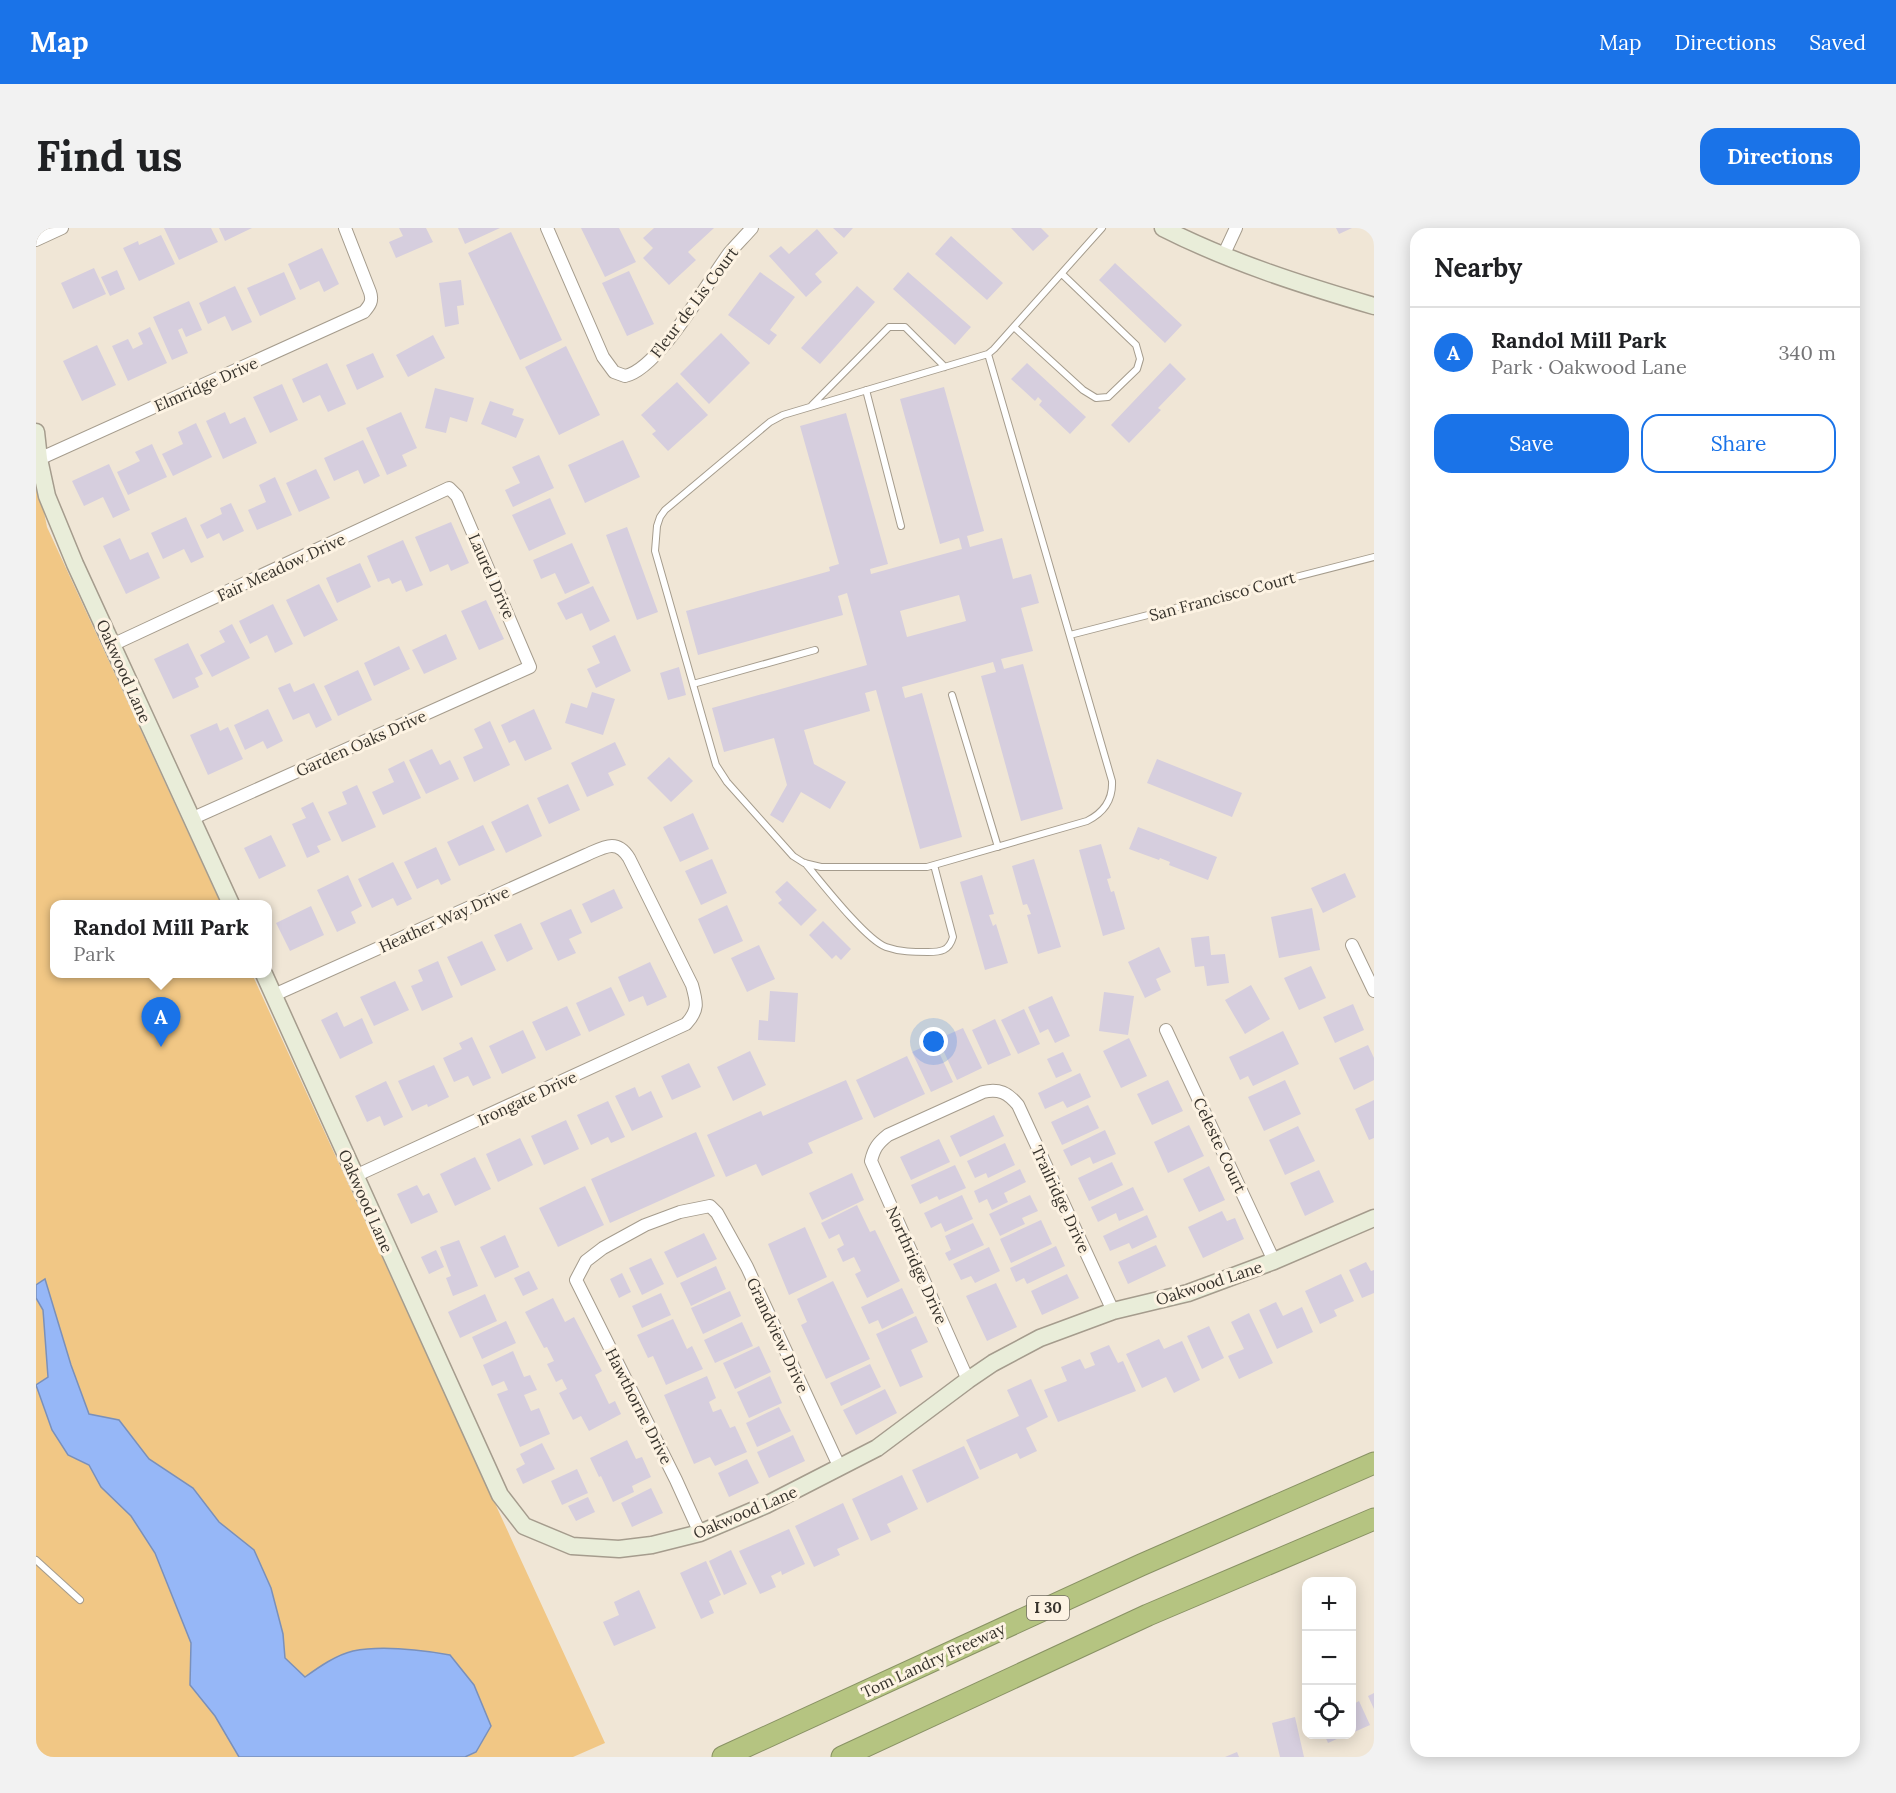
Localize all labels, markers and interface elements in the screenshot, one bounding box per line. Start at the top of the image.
text: Map [30,24,89,60]
text: Map [1599,29,1642,56]
text: Directions [1675,29,1776,56]
text: Saved [1809,29,1866,56]
button: Directions [1700,128,1860,185]
text: Find us [36,129,182,183]
street label: Fleur de Lis Court [646,242,743,361]
text: Nearby [1434,251,1522,284]
text: Randol Mill Park [1491,326,1666,354]
text: A [1447,340,1460,365]
text: 340 m [1778,340,1836,365]
street label: Elmridge Drive [151,352,261,416]
text: Park · Oakwood Lane [1491,354,1687,379]
button: Save [1434,414,1629,473]
button: Share [1641,414,1836,473]
street label: Fair Meadow Drive [214,528,349,605]
street label: Laurel Drive [464,530,520,622]
street label: San Francisco Court [1147,567,1298,625]
street label: Oakwood Lane [92,616,156,726]
street label: Garden Oaks Drive [293,705,430,781]
street label: Heather Way Drive [376,881,513,957]
popup [50,900,272,978]
text: Randol Mill Park [73,913,249,941]
text: Park [73,941,115,966]
pin: A [142,998,180,1047]
your location [919,1027,948,1056]
street label: Irongate Drive [474,1066,580,1130]
street label: Celeste Court [1189,1094,1251,1196]
street label: Trailridge Drive [1027,1142,1095,1256]
street label: Oakwood Lane [334,1146,398,1256]
street label: Northridge Drive [882,1203,952,1327]
street label: Oakwood Lane [1153,1256,1265,1310]
street label: Grandview Drive [743,1274,814,1396]
street label: Hawthorne Drive [601,1344,677,1468]
street label: Oakwood Lane [690,1481,800,1543]
map controls [1302,1577,1356,1739]
button: + [1302,1577,1356,1631]
road number: I 30 [1027,1596,1069,1620]
street label: Tom Landry Freeway [858,1618,1008,1702]
button: − [1302,1631,1356,1685]
button: locate [1302,1685,1356,1739]

